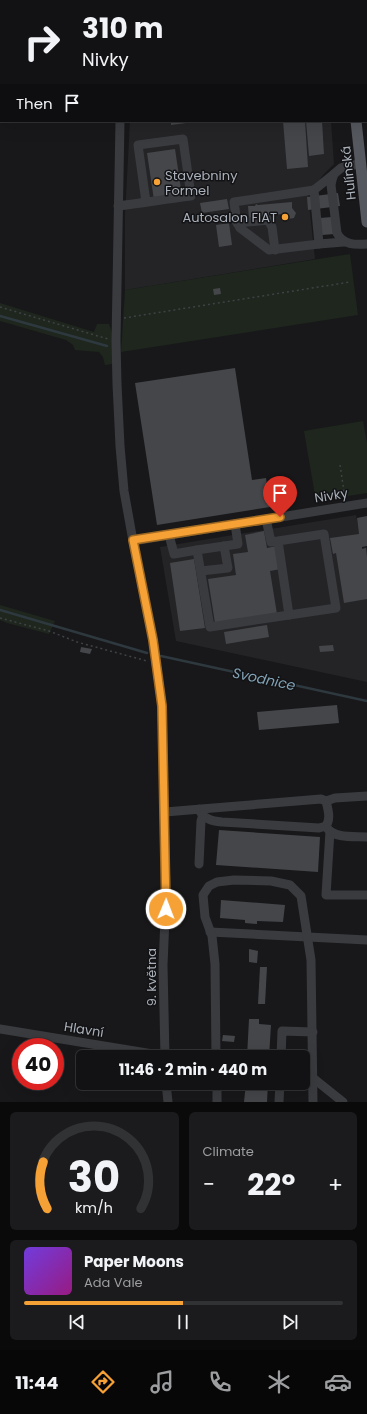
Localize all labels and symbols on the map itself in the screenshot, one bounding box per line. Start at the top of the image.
street label: Hulínská [336,145,361,201]
place label: Stavebniny Formel [165,166,238,200]
marker: Stavebniny Formel [152,177,162,187]
place label: Autosalon FIAT [182,208,277,227]
marker: Autosalon FIAT [280,212,290,222]
pin [263,476,297,517]
street label: Nivky [313,483,350,508]
water label: Svodnice [231,663,298,696]
position arrow [145,888,187,930]
street label: 9. května [142,948,161,1006]
street label: Hlavní [63,1017,105,1042]
speed limit sign: 40 [12,1038,64,1090]

